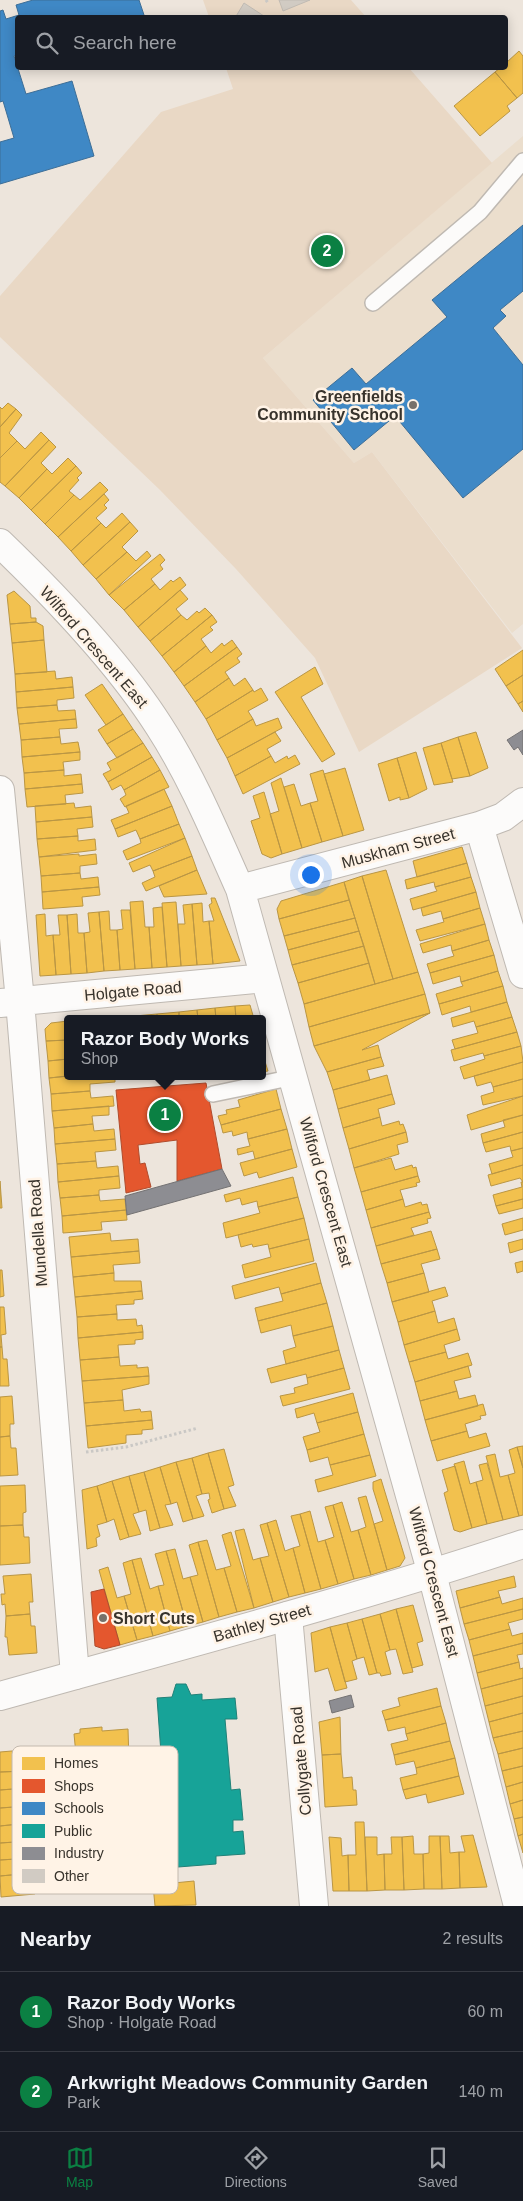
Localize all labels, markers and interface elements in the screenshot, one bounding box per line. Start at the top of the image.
search box [15,15,508,70]
icon: search [33,29,61,57]
text: Search here [73,32,177,53]
pin: 2 [311,232,343,270]
place label: Greenfields Community School [257,388,403,423]
marker: Greenfields Community School [407,399,419,411]
street label: Wilford Crescent East [37,583,152,711]
street label: Muskham Street [340,825,457,871]
your location [298,862,324,888]
street label: Holgate Road [84,978,182,1004]
popup [64,1015,266,1080]
text: Razor Body Works [81,1028,249,1049]
text: Shop [81,1050,118,1067]
pin: 1 [149,1096,181,1134]
street label: Wilford Crescent East [297,1115,356,1269]
street label: Mundella Road [26,1179,50,1287]
street label: Wilford Crescent East [406,1505,462,1659]
street label: Bathley Street [211,1601,313,1645]
place label: Short Cuts [113,1610,195,1627]
marker: Short Cuts [97,1612,109,1624]
street label: Collygate Road [288,1706,314,1816]
legend [12,1746,178,1894]
text: Homes [54,1755,98,1771]
text: Shops [54,1778,94,1794]
text: Schools [54,1800,104,1816]
text: Public [54,1823,92,1839]
text: Industry [54,1845,104,1861]
text: Other [54,1868,89,1884]
text: Nearby [20,1927,91,1950]
text: 2 results [443,1930,503,1947]
text: Razor Body Works [67,1992,236,2013]
text: 1 [32,2003,40,2020]
text: 60 m [467,2003,503,2020]
text: Shop · Holgate Road [67,2014,216,2031]
text: Arkwright Meadows Community Garden [67,2072,428,2093]
text: 2 [32,2083,40,2100]
text: 140 m [459,2083,503,2100]
text: Park [67,2094,100,2111]
tab: Map [66,2144,94,2190]
tab: Directions [225,2144,287,2190]
tab: Saved [418,2144,457,2190]

